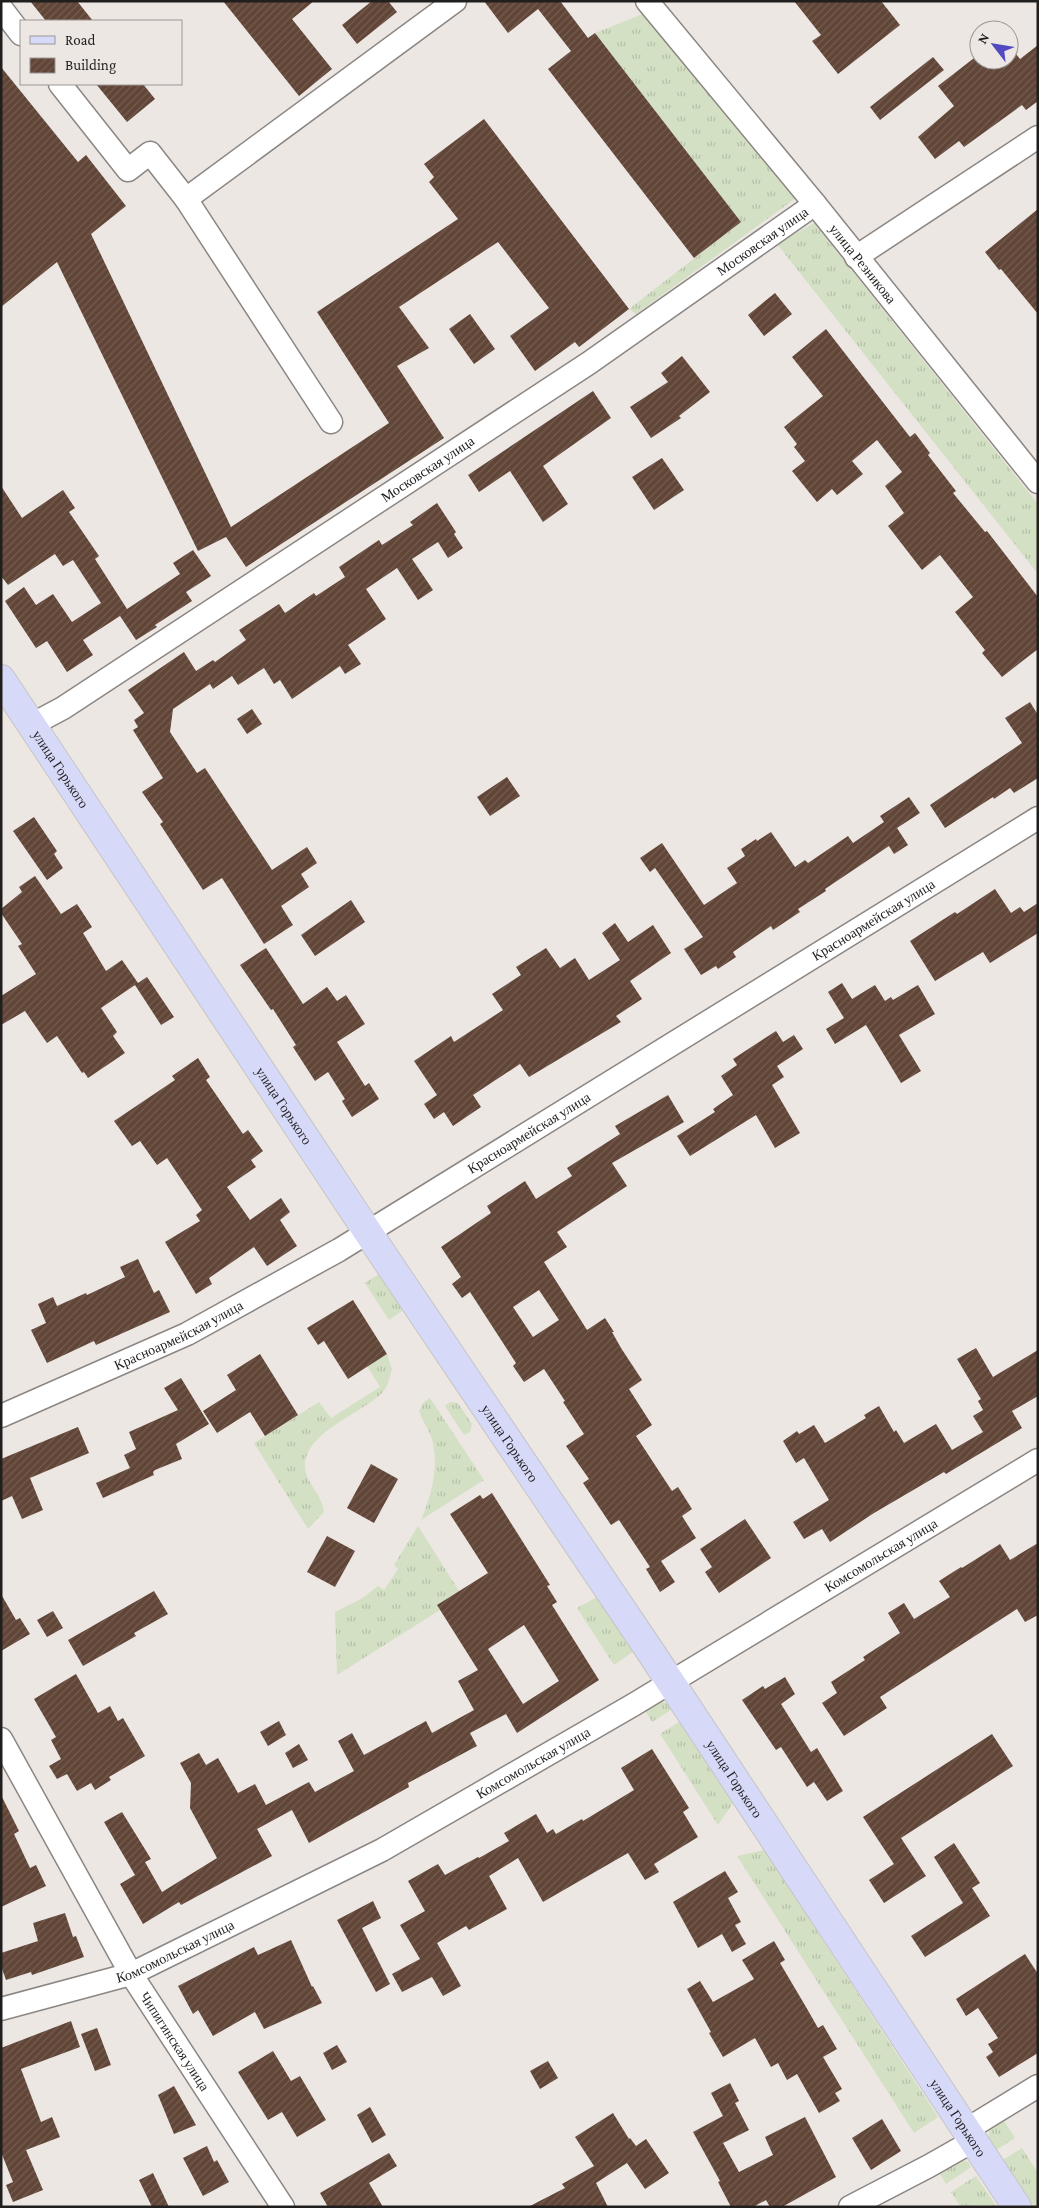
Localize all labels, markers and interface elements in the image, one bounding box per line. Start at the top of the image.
legend [20,20,182,85]
north arrow [969,20,1019,70]
text: N [974,30,992,47]
text: Road [65,32,96,48]
text: Building [65,57,116,74]
street label: Московская улица [714,203,812,279]
street label: улица Резникова [826,221,900,307]
street label: Московская улица [378,432,478,505]
street label: улица Горького [29,727,92,811]
street label: Красноармейская улица [809,875,938,964]
street label: улица Горького [252,1064,316,1148]
street label: Красноармейская улица [464,1088,594,1177]
street label: Красноармейская улица [111,1296,246,1373]
street label: улица Горького [478,1401,542,1485]
street label: Комсомольская улица [821,1515,941,1595]
street label: Комсомольская улица [473,1723,594,1802]
street label: улица Горького [703,1737,766,1821]
street label: Комсомольская улица [114,1916,237,1986]
street label: Чипигинская улица [137,1989,214,2095]
street label: улица Горького [927,2076,990,2160]

